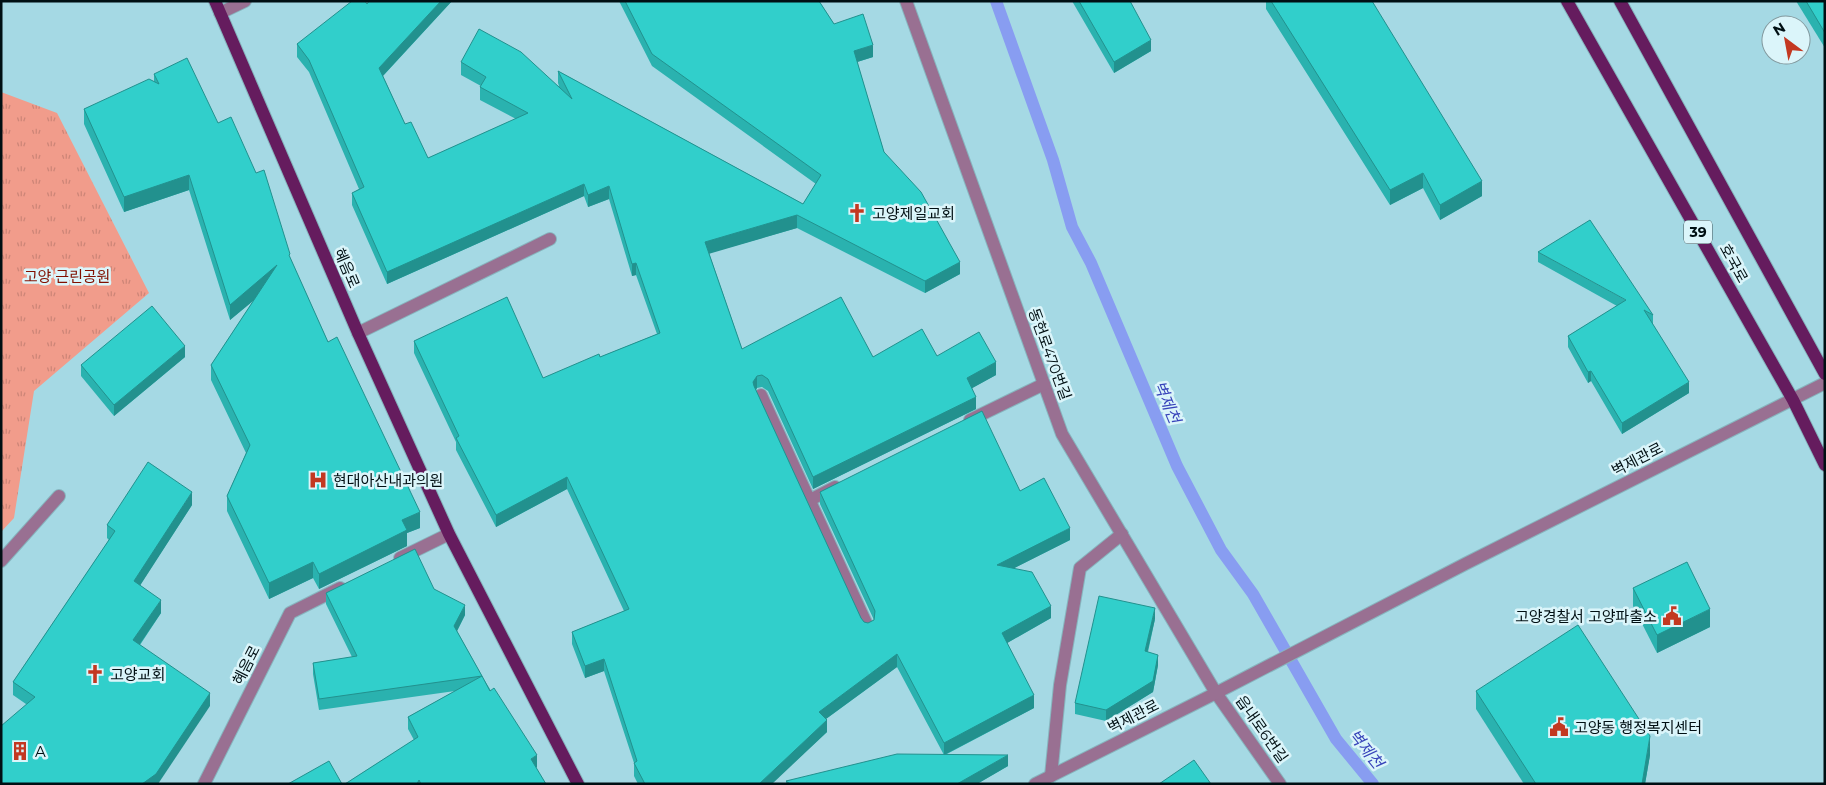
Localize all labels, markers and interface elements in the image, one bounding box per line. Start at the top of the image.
north arrow [1761,15,1811,65]
text: N [1770,18,1789,40]
church icon: 고양제일교회 [846,202,868,224]
place label: 고양제일교회 [872,204,955,223]
road number: 39 [1684,220,1712,243]
street label: 호국로 [1716,240,1752,286]
street label: 혜음로 [330,245,364,291]
park label: 고양 근린공원 [24,267,110,286]
street label: 동헌로470번길 [1025,305,1075,403]
water label: 벽제천 [1150,378,1185,428]
street label: 벽제관로 [1608,438,1666,480]
hospital icon: 현대아산내과의원 [307,469,329,491]
place label: 현대아산내과의원 [333,471,443,490]
public building icon: 고양경찰서 고양파출소 [1661,605,1683,627]
place label: 고양경찰서 고양파출소 [1515,607,1657,626]
street label: 혜음로 [228,642,264,688]
church icon: 고양교회 [84,663,106,685]
place label: 고양교회 [110,665,165,684]
street label: 읍내로6번길 [1232,692,1292,766]
street label: 벽제관로 [1104,695,1162,737]
public building icon: 고양동 행정복지센터 [1548,716,1570,738]
place label: 고양동 행정복지센터 [1574,718,1702,737]
water label: 벽제천 [1345,726,1389,774]
building icon: A [9,740,31,762]
place label: A [35,742,46,761]

